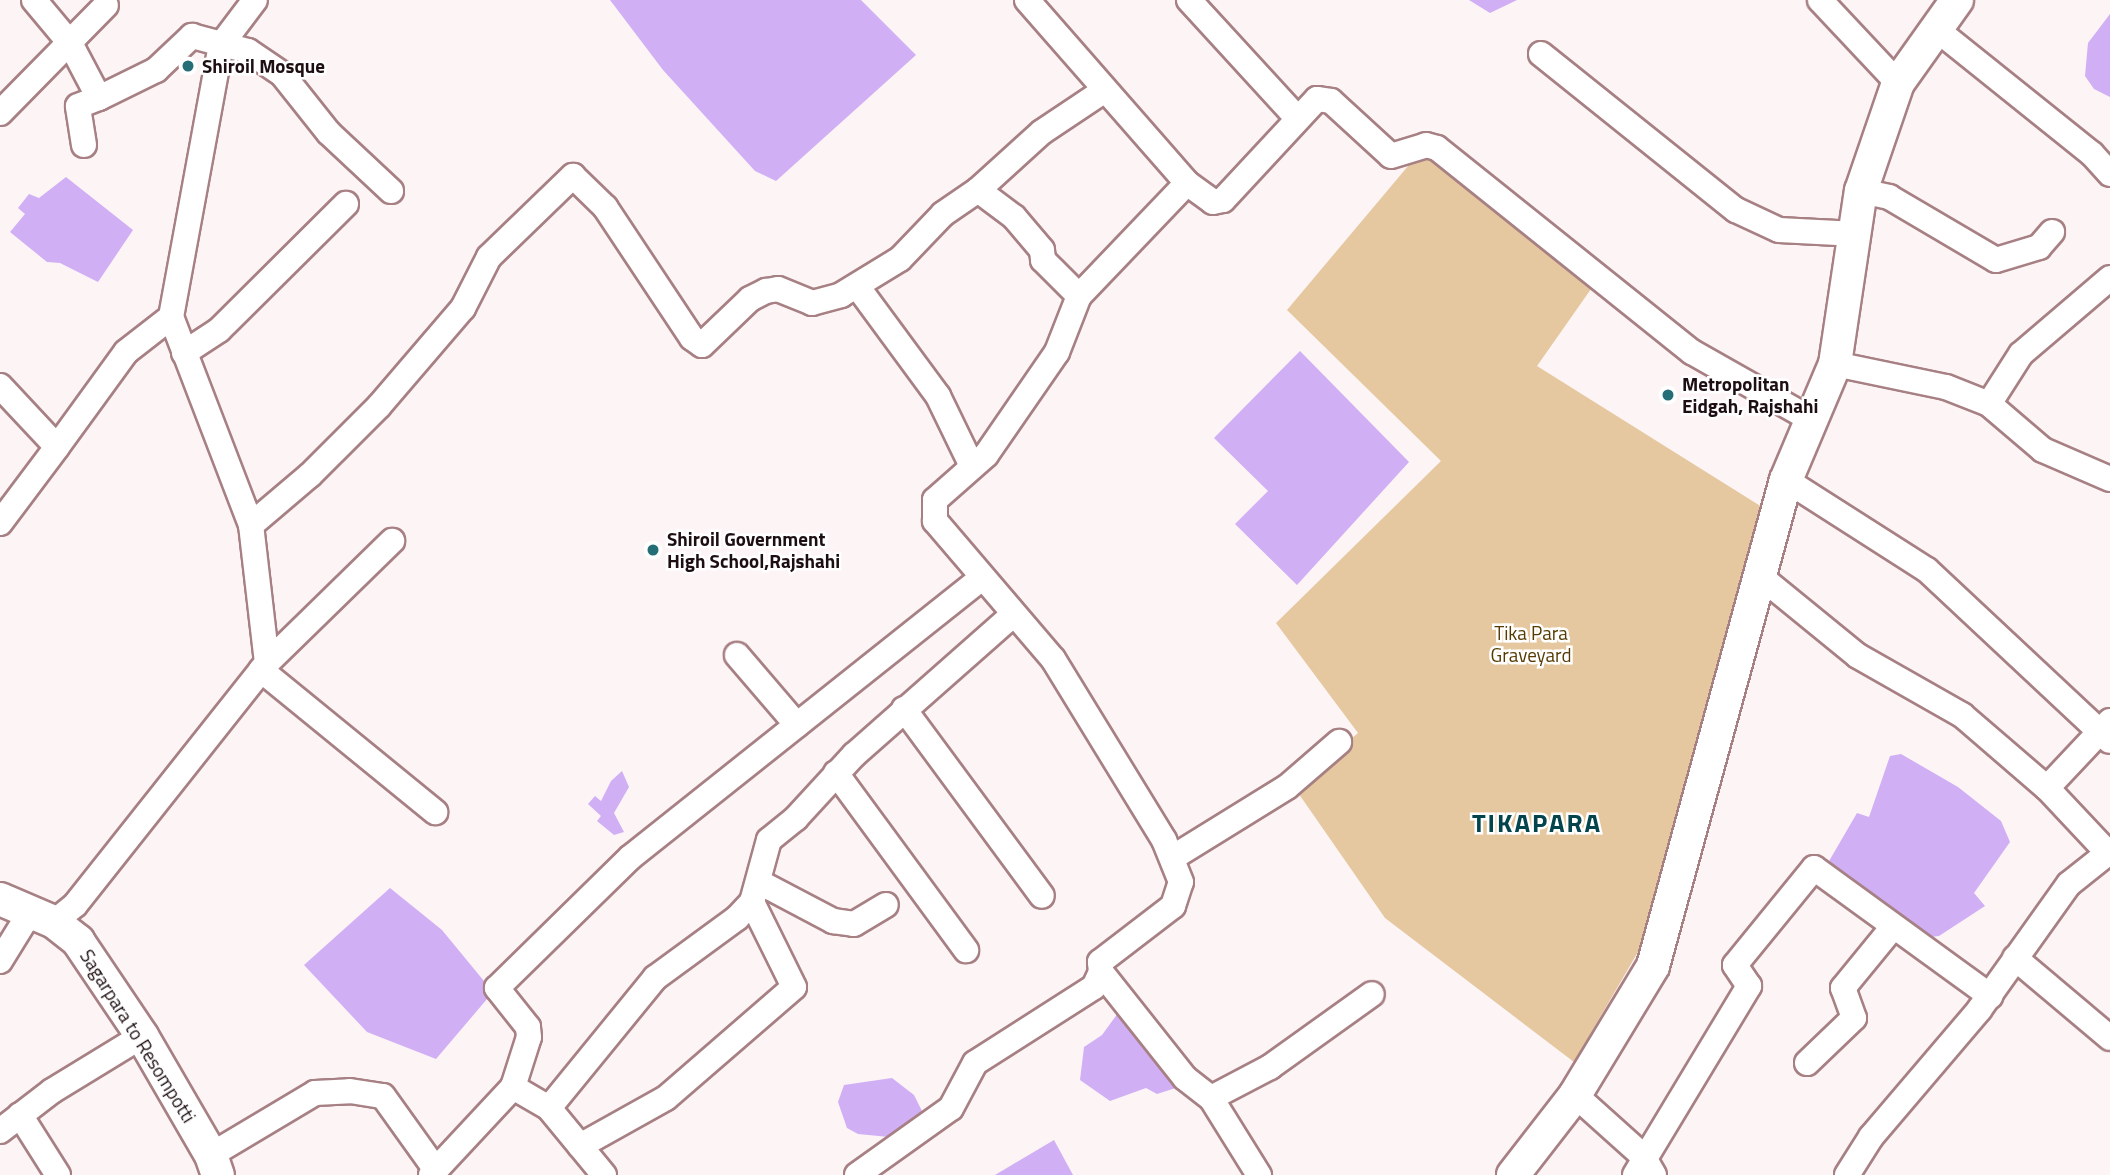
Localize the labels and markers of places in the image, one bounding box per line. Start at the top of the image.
place label: Shiroil Mosque [202,55,325,77]
marker: Shiroil Mosque [180,58,196,74]
place label: Metropolitan Eidgah, Rajshahi [1682,373,1818,417]
marker: Metropolitan Eidgah, Rajshahi [1660,387,1676,403]
place label: Shiroil Government High School,Rajshahi [667,528,840,572]
marker: Shiroil Government High School,Rajshahi [645,542,661,558]

